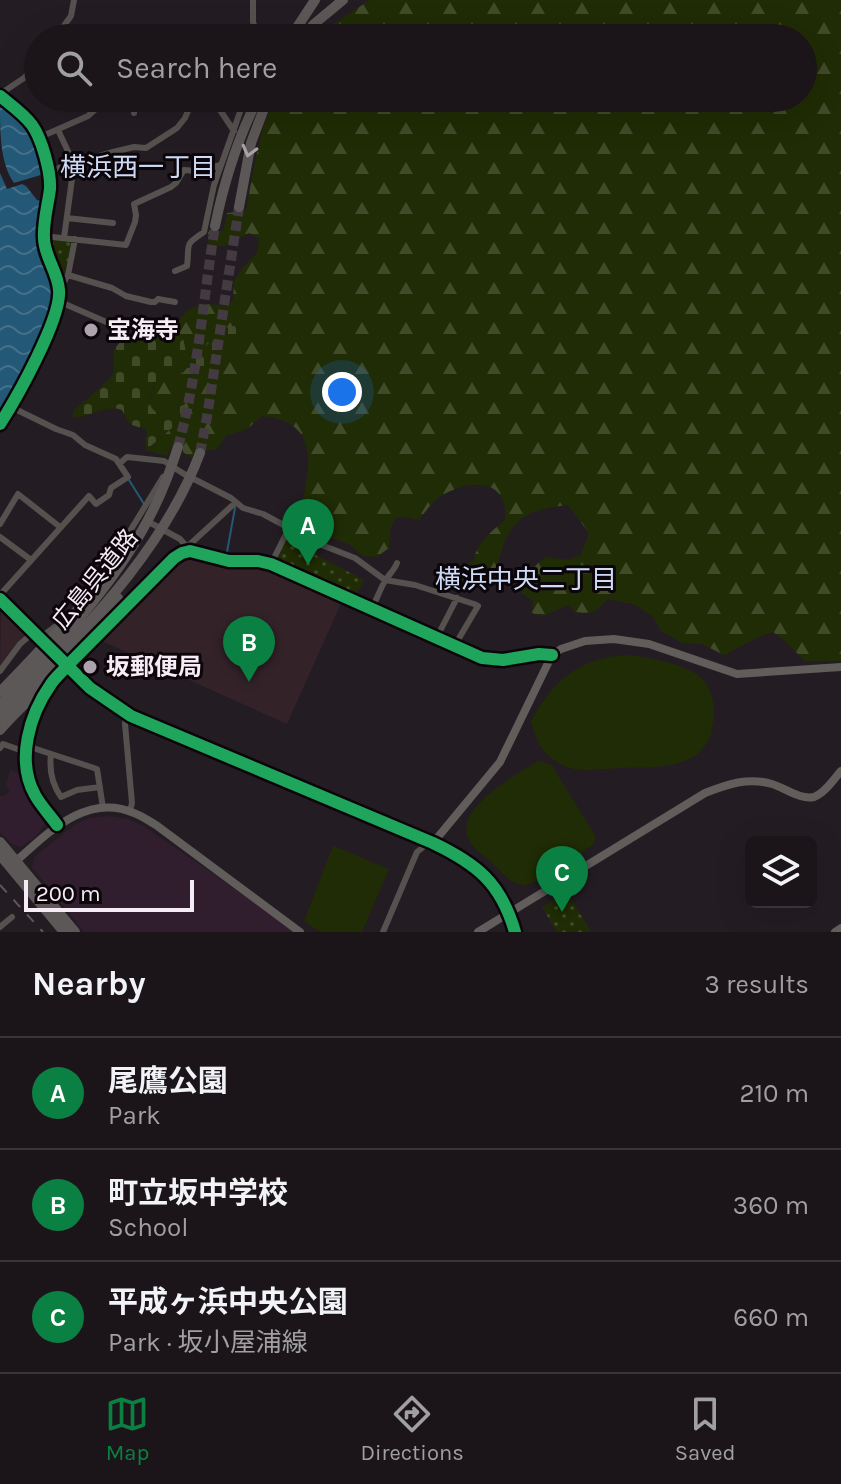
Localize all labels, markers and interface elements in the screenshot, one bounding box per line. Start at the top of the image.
search box [24,24,817,112]
icon: search [52,46,96,90]
text: Search here [116,50,277,86]
one-way arrow [242,144,259,158]
district label: 横浜西一丁目 [60,152,216,183]
place label: 宝海寺 [107,316,179,344]
marker: 宝海寺 [82,321,100,339]
your location [322,372,362,412]
pin: A [282,499,334,565]
street label: 広島呉道路 [46,524,144,634]
district label: 横浜中央二丁目 [435,564,617,595]
pin: B [223,616,275,682]
place label: 坂郵便局 [106,653,202,681]
marker: 坂郵便局 [81,658,99,676]
map controls [745,836,817,908]
button: layers [745,836,817,908]
pin: C [536,846,588,912]
scale bar [24,876,194,912]
text: 200 m [36,881,101,907]
text: Nearby [32,964,146,1004]
text: 3 results [705,969,809,1000]
text: 尾鷹公園 [108,1063,228,1099]
text: A [50,1078,66,1109]
text: 210 m [739,1078,809,1109]
text: Park [108,1100,161,1131]
text: 町立坂中学校 [108,1175,288,1211]
text: B [50,1190,66,1221]
text: 360 m [733,1190,809,1221]
text: School [108,1212,189,1243]
text: 平成ヶ浜中央公園 [108,1284,348,1320]
text: C [50,1302,66,1333]
text: 660 m [733,1302,809,1333]
text: Park · 坂小屋浦線 [108,1327,308,1358]
tab: Map [105,1392,149,1466]
tab: Directions [360,1392,464,1466]
tab: Saved [675,1392,736,1466]

